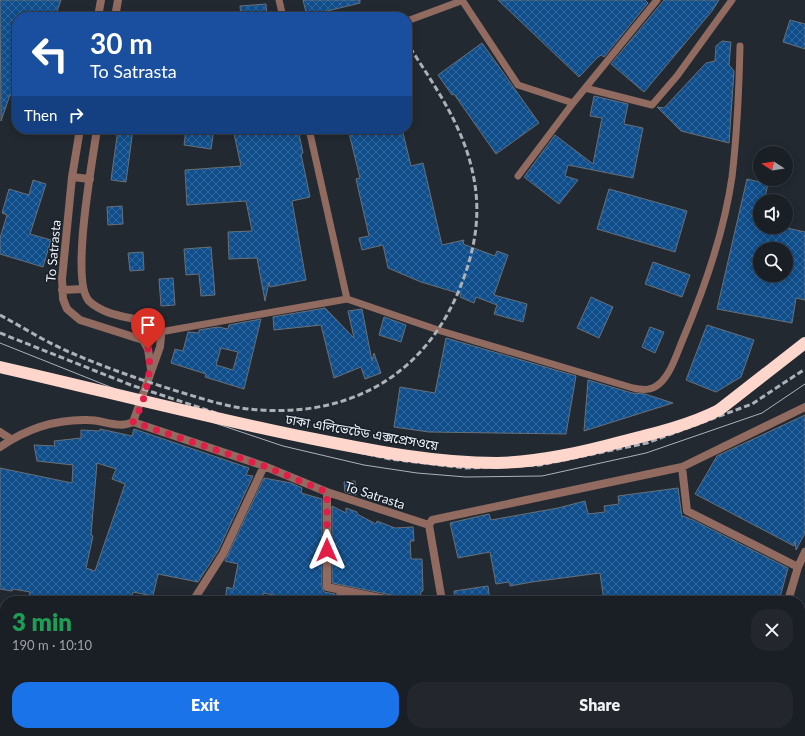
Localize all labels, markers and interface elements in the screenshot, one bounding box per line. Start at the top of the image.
text: 30 m [90,26,153,60]
icon: left [24,28,76,80]
text: To Satrasta [90,60,177,82]
icon: right [65,104,87,126]
text: Then [24,106,57,124]
north arrow [753,146,793,186]
map controls [753,146,793,282]
button: sound [753,194,793,234]
street label: To Satrasta [42,219,64,283]
button: search [753,242,793,282]
pin [131,308,165,349]
icon: arrive [137,314,159,336]
street label: ঢাকা এলিভেটেড এক্সপ্রেসওয়ে [283,411,440,453]
street label: To Satrasta [343,478,407,512]
position arrow [306,529,348,571]
text: 3 min [12,607,72,636]
button: close [751,609,793,651]
text: 190 m · 10:10 [12,637,92,653]
button: Exit [12,682,399,728]
button: Share [407,682,793,728]

